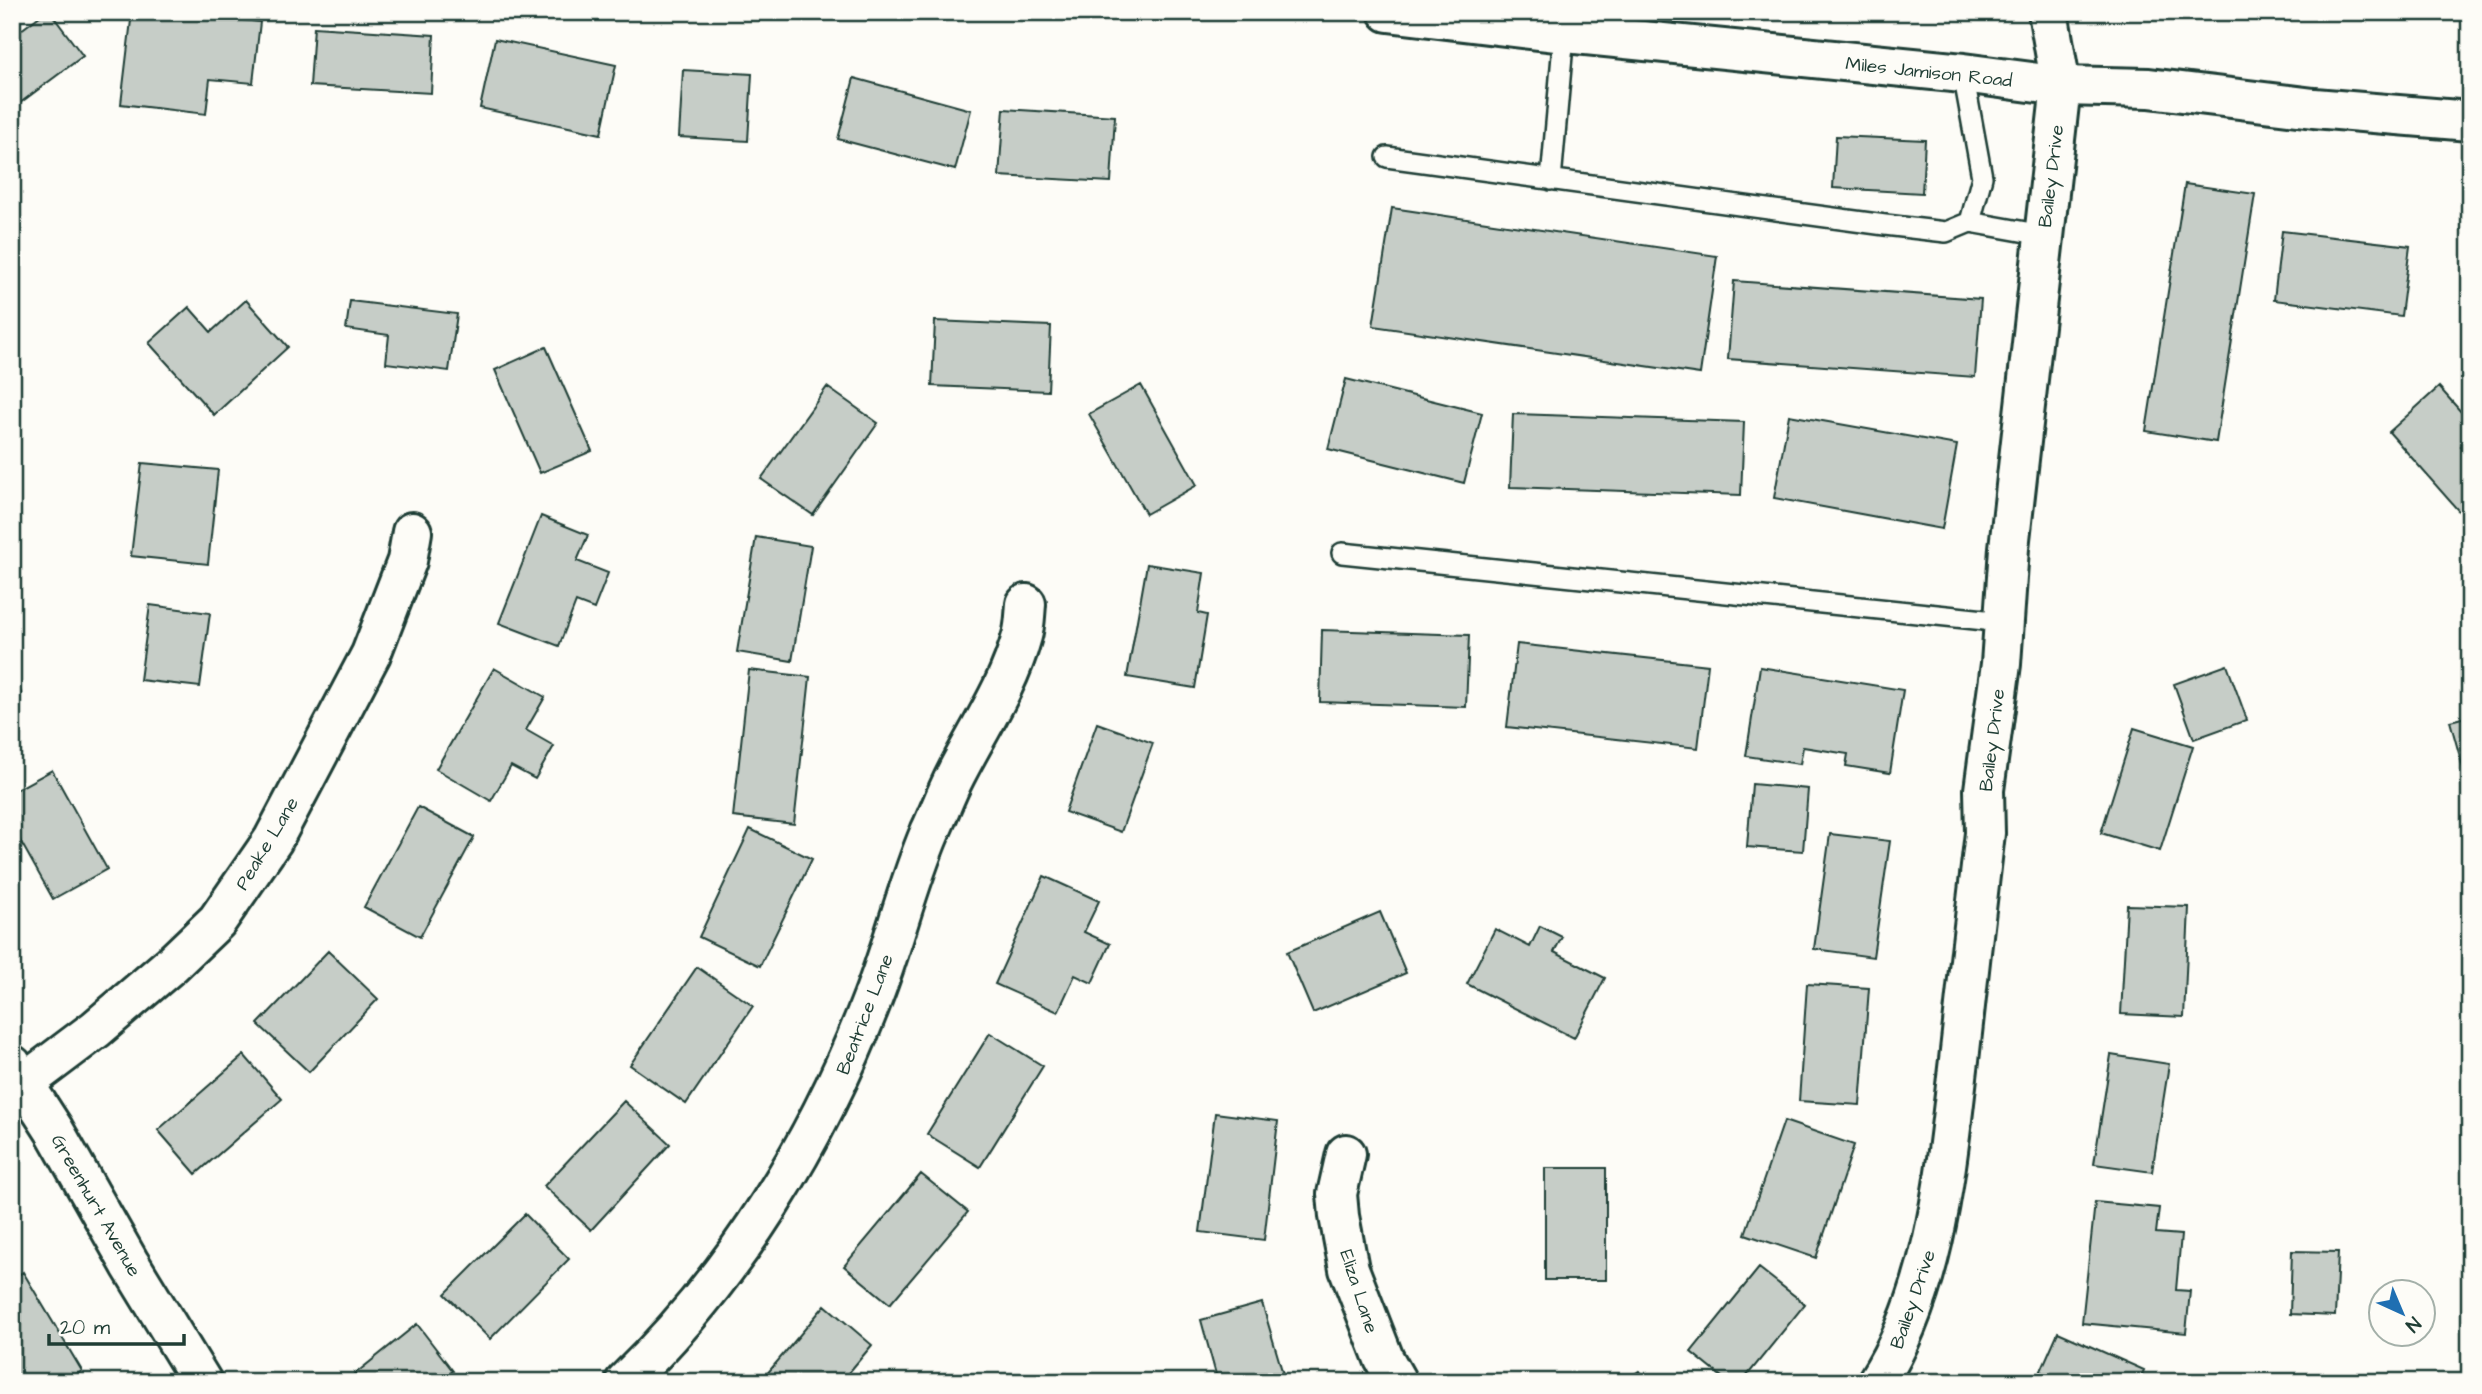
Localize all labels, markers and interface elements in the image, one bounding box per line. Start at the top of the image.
street label: Miles Jamison Road [1844,50,2014,95]
street label: Bailey Drive [2032,123,2072,229]
street label: Bailey Drive [1973,687,2013,793]
street label: Peake Lane [229,792,306,895]
street label: Beatrice Lane [830,950,901,1079]
street label: Greenhurt Avenue [44,1130,147,1282]
street label: Eliza Lane [1332,1246,1385,1337]
street label: Bailey Drive [1884,1246,1944,1353]
north arrow [2366,1278,2436,1348]
scale bar [49,1303,184,1347]
text: N [2399,1310,2426,1338]
text: 20 m [60,1313,111,1342]

